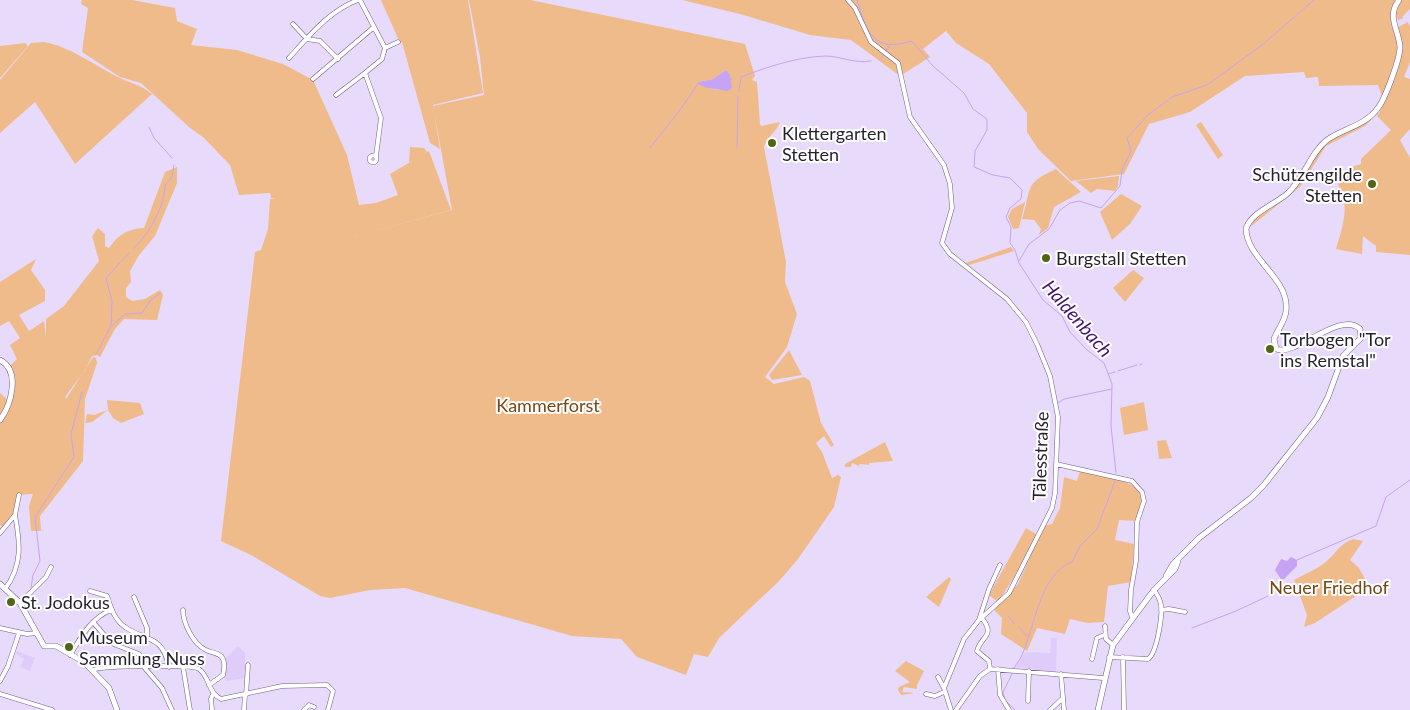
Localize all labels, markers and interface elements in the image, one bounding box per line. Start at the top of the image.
place label: Klettergarten Stetten [782,122,887,165]
marker: Klettergarten Stetten [766,137,778,149]
place label: Schützengilde Stetten [1252,163,1362,206]
marker: Schützengilde Stetten [1366,178,1378,190]
place label: Burgstall Stetten [1056,247,1187,269]
marker: Burgstall Stetten [1040,252,1052,264]
water label: Haldenbach [1038,275,1118,361]
place label: Torbogen "Tor ins Remstal" [1280,328,1391,371]
marker: Torbogen "Tor ins Remstal" [1264,343,1276,355]
park label: Kammerforst [496,394,600,416]
street label: Tälesstraße [1027,411,1053,501]
park label: Neuer Friedhof [1269,576,1389,598]
place label: St. Jodokus [21,591,110,613]
marker: St. Jodokus [5,596,17,608]
place label: Museum Sammlung Nuss [79,626,205,669]
marker: Museum Sammlung Nuss [63,641,75,653]

